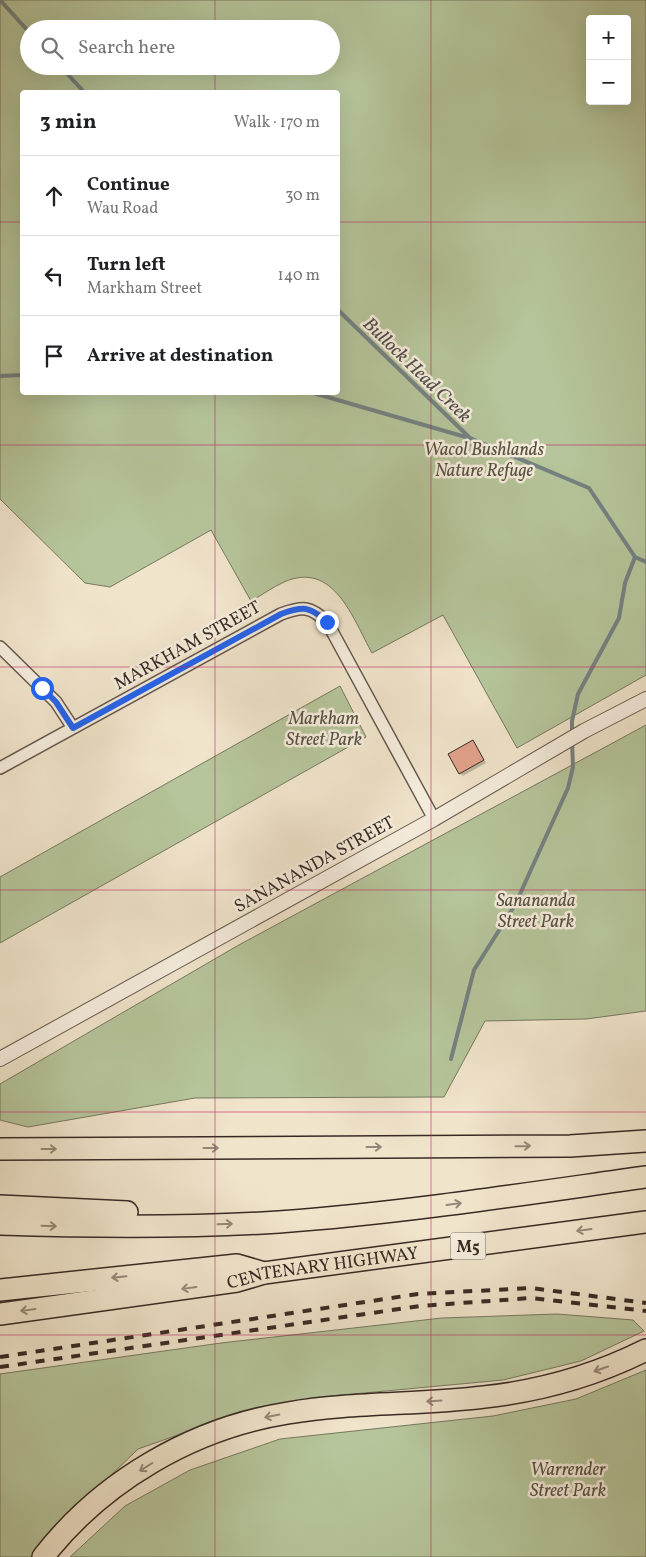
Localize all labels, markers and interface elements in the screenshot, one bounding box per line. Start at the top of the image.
map controls [586,15,631,105]
button: + [586,15,631,60]
search box [20,20,340,75]
icon: search [38,34,66,62]
text: Search here [78,35,175,61]
button: − [586,60,631,105]
text: 3 min [40,108,96,137]
text: Walk · 170 m [234,112,320,134]
text: Continue [87,172,170,198]
icon: ahead [40,182,68,210]
text: 30 m [285,185,320,207]
text: Wau Road [87,198,158,220]
text: Turn left [87,252,166,278]
icon: left [40,262,68,290]
text: 140 m [278,265,320,287]
text: Markham Street [87,278,202,300]
water label: Bullock Head Creek [357,312,477,429]
icon: arrive [40,342,68,370]
text: Arrive at destination [87,343,273,369]
park label: Wacol Bushlands Nature Refuge [424,438,545,484]
street label: MARKHAM STREET [110,595,266,697]
route end [316,611,339,634]
route start [31,677,54,700]
park label: Markham Street Park [286,707,362,753]
street label: SANANANDA STREET [230,811,400,920]
park label: Sanananda Street Park [497,889,575,935]
one-way arrow [514,1141,530,1151]
one-way arrow [365,1142,381,1152]
one-way arrow [202,1143,219,1153]
one-way arrow [40,1144,56,1154]
one-way arrow [446,1199,462,1209]
one-way arrow [217,1219,233,1229]
one-way arrow [40,1221,56,1230]
one-way arrow [576,1226,592,1236]
road number: M5 [450,1232,486,1260]
street label: CENTENARY HIGHWAY [225,1242,420,1296]
one-way arrow [111,1273,127,1282]
one-way arrow [181,1283,197,1293]
one-way arrow [20,1305,36,1315]
one-way arrow [594,1365,609,1374]
one-way arrow [426,1396,442,1405]
one-way arrow [265,1411,281,1421]
park label: Warrender Street Park [530,1458,606,1504]
one-way arrow [139,1462,153,1472]

